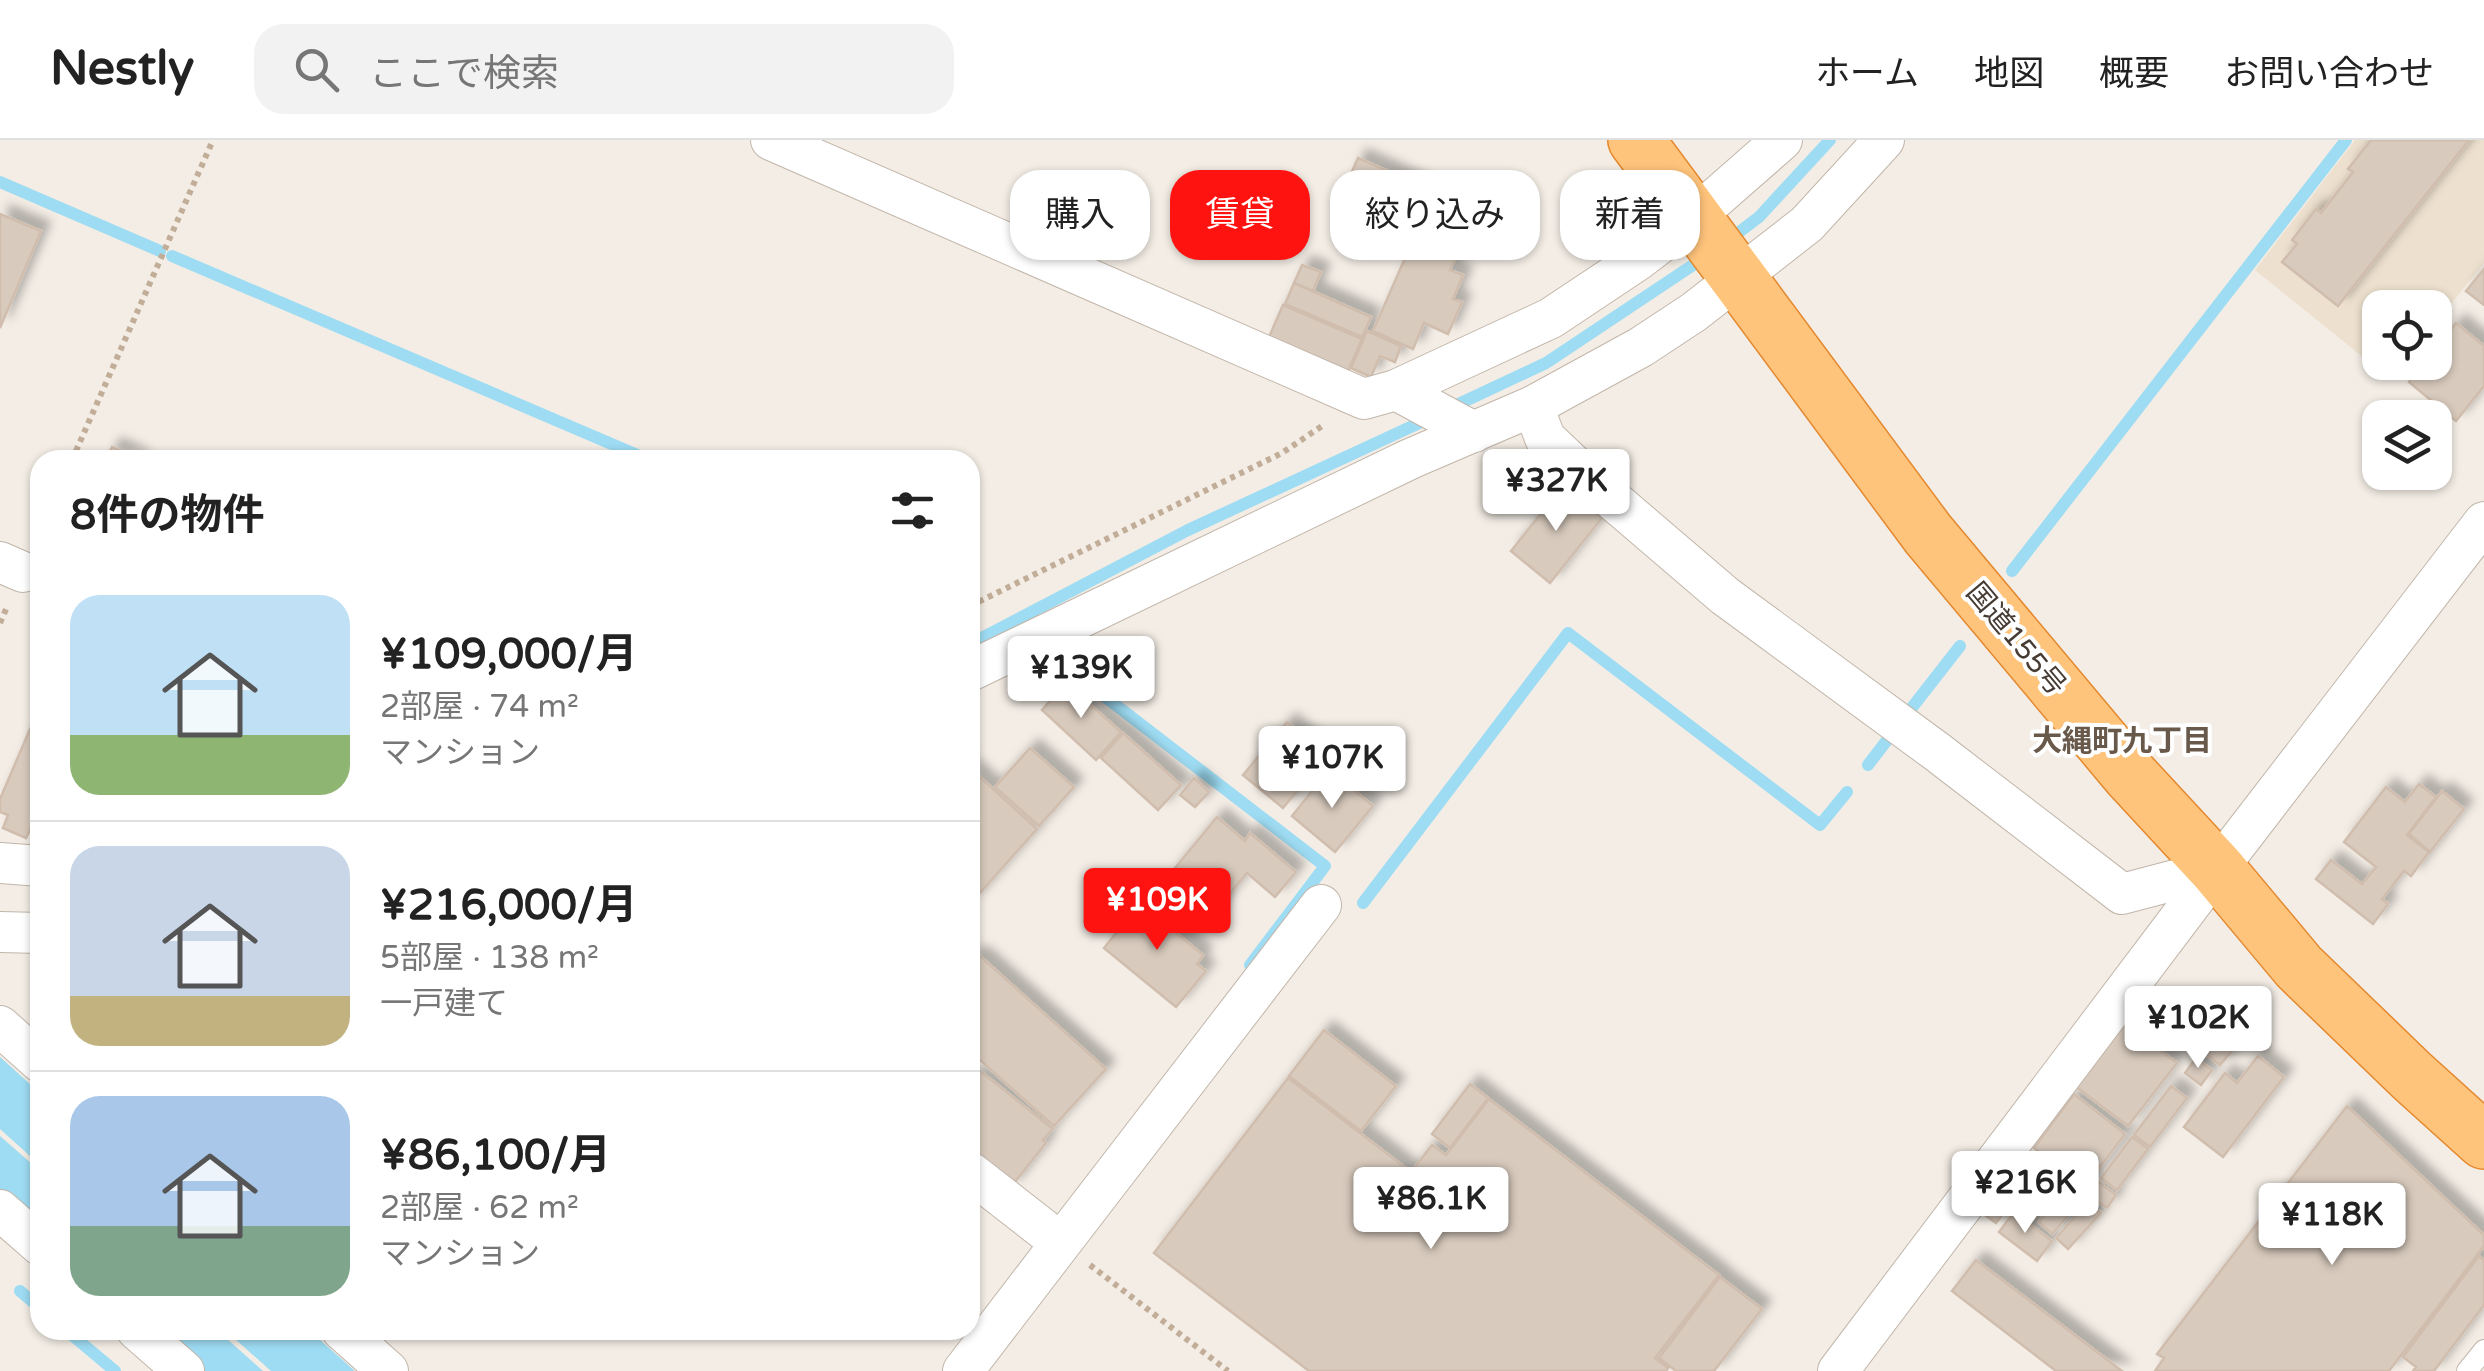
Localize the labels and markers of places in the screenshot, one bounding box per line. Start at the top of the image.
pin: ¥327K [1486,449,1626,534]
pin: ¥139K [1011,636,1151,721]
pin: ¥107K [1262,726,1402,811]
pin: ¥109K [1087,868,1227,953]
pin: ¥102K [2128,986,2268,1071]
pin: ¥216K [1955,1151,2095,1236]
pin: ¥86.1K [1350,1167,1512,1252]
pin: ¥118K [2262,1183,2402,1268]

